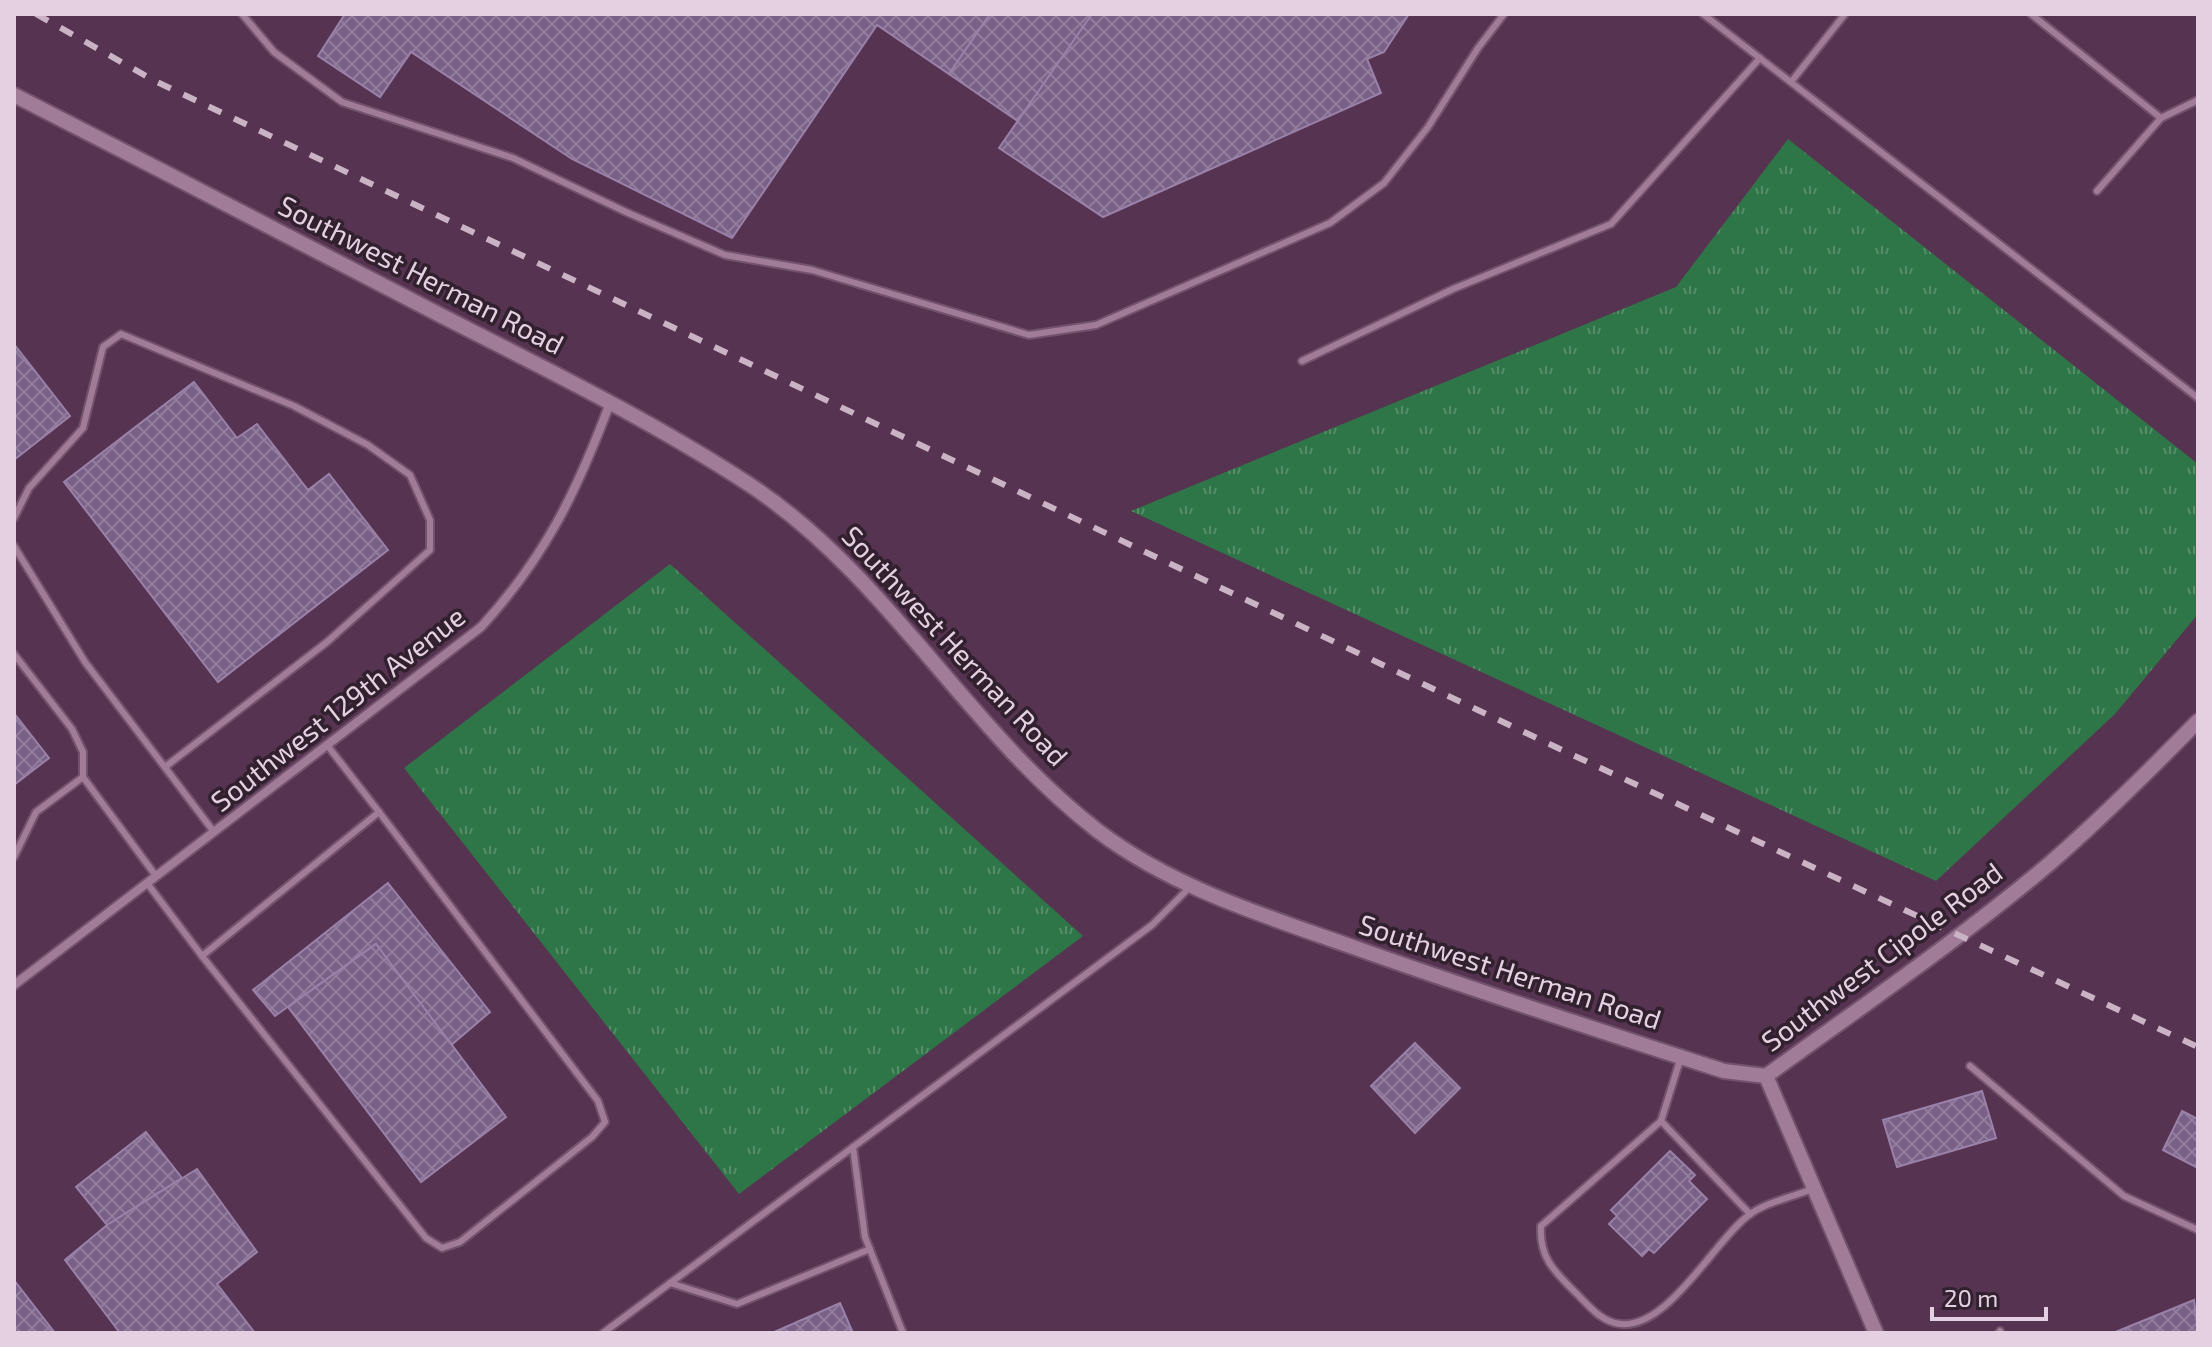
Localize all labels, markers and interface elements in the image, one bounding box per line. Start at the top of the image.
street label: Southwest Herman Road [273,187,570,361]
street label: Southwest Herman Road [836,518,1076,772]
street label: Southwest 129th Avenue [204,598,471,818]
street label: Southwest Cipole Road [1754,855,2009,1058]
street label: Southwest Herman Road [1355,906,1666,1036]
scale bar [1932,1271,2046,1321]
text: 20 m [1944,1283,1998,1312]

